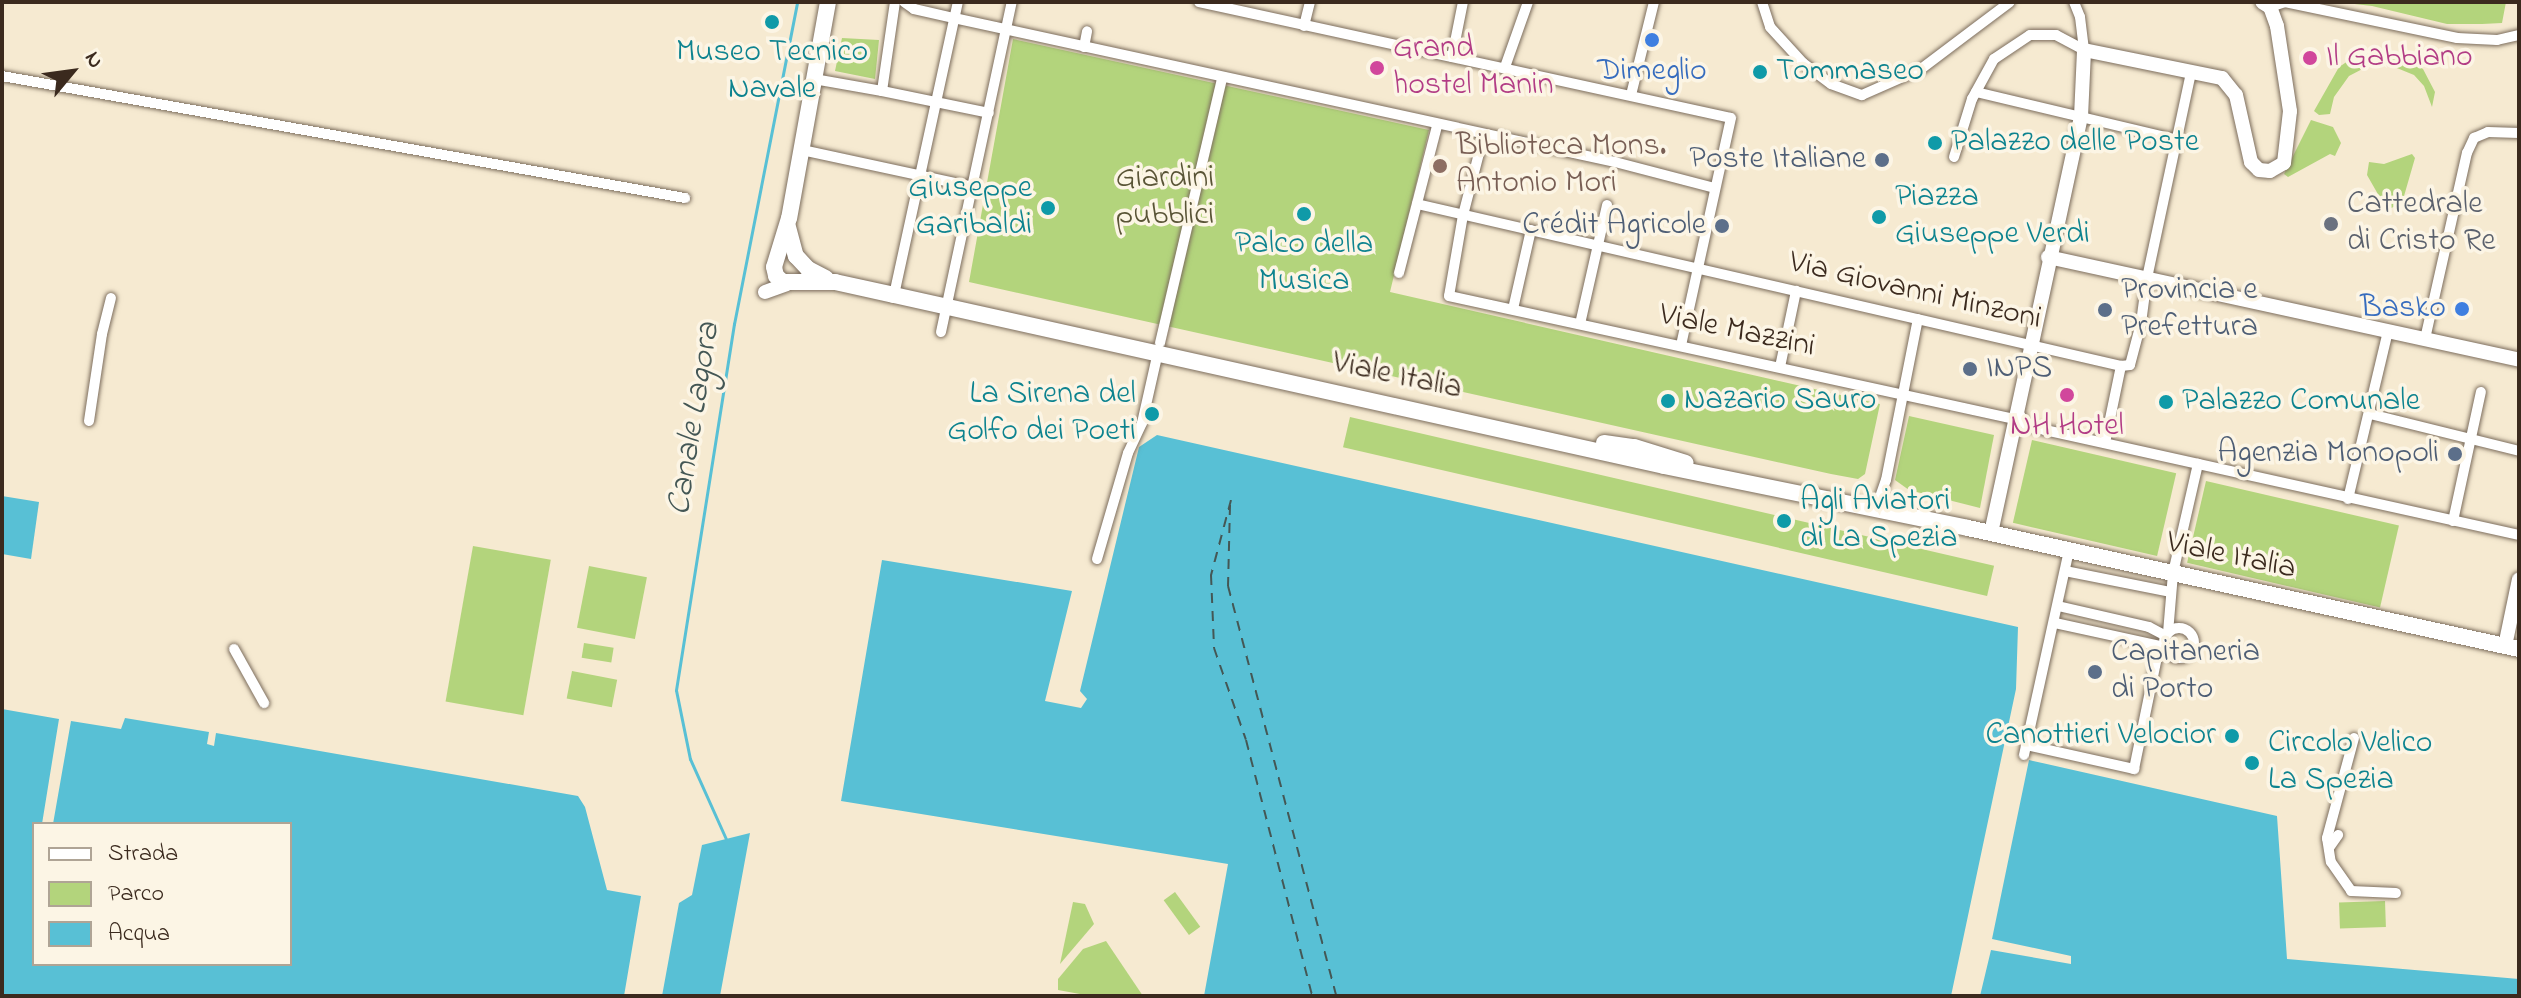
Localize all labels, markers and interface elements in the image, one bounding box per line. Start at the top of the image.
marker: Museo Tecnico Navale [763,13,781,31]
place label: Grand hostel Manin [1393,31,1554,106]
marker: Dimeglio [1643,31,1661,49]
north arrow [32,32,112,112]
place label: Museo Tecnico Navale [676,35,868,110]
place label: Il Gabbiano [2326,39,2473,77]
text: N [75,46,111,75]
marker: Il Gabbiano [2301,49,2319,67]
place label: Dimeglio [1597,53,1707,91]
place label: Tommaseo [1776,53,1924,91]
marker: Grand hostel Manin [1368,59,1386,77]
marker: Tommaseo [1751,63,1769,81]
place label: Palazzo delle Poste [1951,124,2199,162]
place label: Biblioteca Mons. Antonio Mori [1456,129,1666,204]
marker: Palazzo delle Poste [1926,134,1944,152]
place label: Poste Italiane [1689,141,1866,179]
marker: Poste Italiane [1873,151,1891,169]
marker: Biblioteca Mons. Antonio Mori [1431,157,1449,175]
park label: Giardini pubblici [1116,161,1214,236]
place label: Giuseppe Garibaldi [908,171,1032,246]
place label: Piazza Giuseppe Verdi [1895,180,2090,255]
place label: Cattedrale di Cristo Re [2347,187,2496,262]
marker: Giuseppe Garibaldi [1039,199,1057,217]
marker: Palco della Musica [1295,205,1313,223]
place label: Crédit Agricole [1522,207,1706,245]
marker: Piazza Giuseppe Verdi [1870,208,1888,226]
marker: Cattedrale di Cristo Re [2322,215,2340,233]
marker: Crédit Agricole [1713,217,1731,235]
place label: Palco della Musica [1235,227,1373,302]
street label: Via Giovanni Minzoni [1785,244,2045,340]
place label: Provincia e Prefettura [2121,273,2258,348]
place label: Basko [2360,290,2446,328]
street label: Viale Mazzini [1656,297,1818,367]
marker: Basko [2453,300,2471,318]
marker: Provincia e Prefettura [2096,301,2114,319]
water label: Canale Lagora [660,320,730,518]
street label: Viale Italia [1329,345,1465,409]
place label: INPS [1986,350,2052,388]
marker: INPS [1961,360,1979,378]
place label: La Sirena del Golfo dei Poeti [947,377,1136,452]
place label: Nazario Sauro [1684,382,1876,420]
place label: Palazzo Comunale [2182,383,2420,421]
marker: NH Hotel [2058,386,2076,404]
marker: Nazario Sauro [1659,392,1677,410]
marker: Palazzo Comunale [2157,393,2175,411]
marker: La Sirena del Golfo dei Poeti [1143,405,1161,423]
place label: NH Hotel [2010,408,2124,446]
place label: Agenzia Monopoli [2218,435,2439,473]
marker: Agenzia Monopoli [2446,445,2464,463]
place label: Agli Aviatori di La Spezia [1800,484,1958,559]
marker: Agli Aviatori di La Spezia [1775,512,1793,530]
street label: Viale Italia [2163,525,2299,589]
place label: Capitaneria di Porto [2111,635,2260,710]
marker: Capitaneria di Porto [2086,663,2104,681]
place label: Canottieri Velocior [1986,717,2216,755]
place label: Circolo Velico La Spezia [2268,726,2433,801]
marker: Canottieri Velocior [2223,727,2241,745]
marker: Circolo Velico La Spezia [2243,754,2261,772]
legend [32,822,292,966]
text: Strada [108,837,178,872]
text: Parco [108,877,164,912]
text: Acqua [108,917,170,952]

